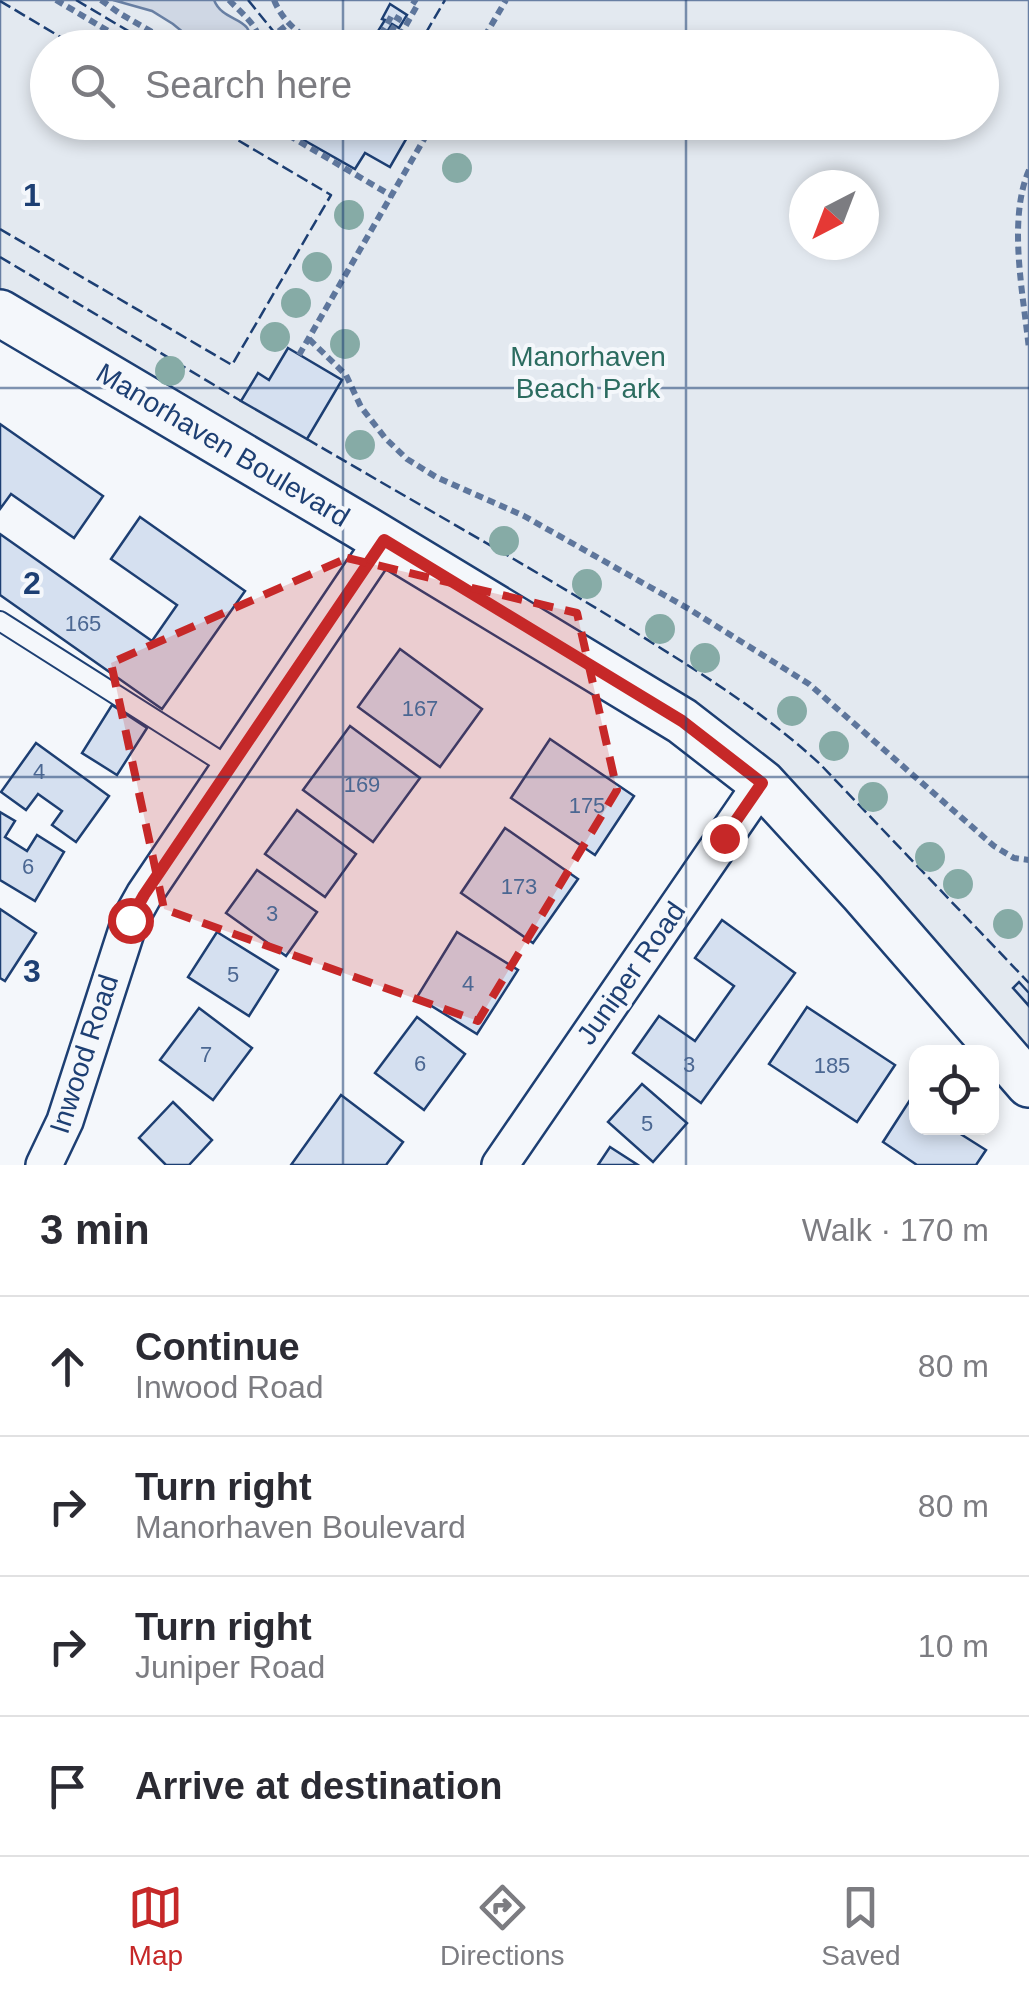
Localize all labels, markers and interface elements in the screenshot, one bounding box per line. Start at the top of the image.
search box [30,30,999,140]
icon: search [65,58,120,113]
text: Search here [145,64,352,106]
north arrow [789,170,879,260]
text: 1 [23,177,41,213]
park label: Manorhaven Beach Park [510,341,666,404]
street label: Manorhaven Boulevard [91,357,355,533]
text: 2 [23,565,41,601]
house number: 165 [65,611,101,636]
house number: 167 [402,696,438,721]
house number: 4 [33,759,45,784]
house number: 169 [344,772,380,797]
house number: 175 [569,793,605,818]
route end [702,816,748,862]
house number: 6 [22,854,34,879]
house number: 173 [501,874,537,899]
street label: Juniper Road [571,896,691,1050]
route start [108,898,154,944]
house number: 3 [266,901,278,926]
text: 3 [23,953,41,989]
house number: 5 [227,962,239,987]
street label: Inwood Road [44,971,124,1137]
house number: 4 [462,971,474,996]
house number: 7 [200,1042,212,1067]
map controls [909,1045,999,1135]
button: locate [909,1045,999,1135]
house number: 6 [414,1051,426,1076]
house number: 3 [683,1052,695,1077]
house number: 185 [814,1053,850,1078]
house number: 5 [641,1111,653,1136]
text: 3 min [40,1206,150,1253]
text: Walk · 170 m [802,1212,989,1248]
text: Continue [135,1326,300,1368]
icon: ahead [40,1339,95,1394]
text: 80 m [918,1348,989,1384]
text: Inwood Road [135,1369,324,1405]
text: Turn right [135,1466,312,1508]
icon: right [40,1479,95,1534]
text: 80 m [918,1488,989,1524]
text: Manorhaven Boulevard [135,1509,466,1545]
text: Turn right [135,1606,312,1648]
icon: right [40,1619,95,1674]
text: 10 m [918,1628,989,1664]
text: Juniper Road [135,1649,325,1685]
icon: arrive [40,1759,95,1814]
text: Arrive at destination [135,1765,502,1807]
tab: Map [128,1880,183,1972]
tab: Directions [440,1880,565,1972]
tab: Saved [821,1880,901,1972]

